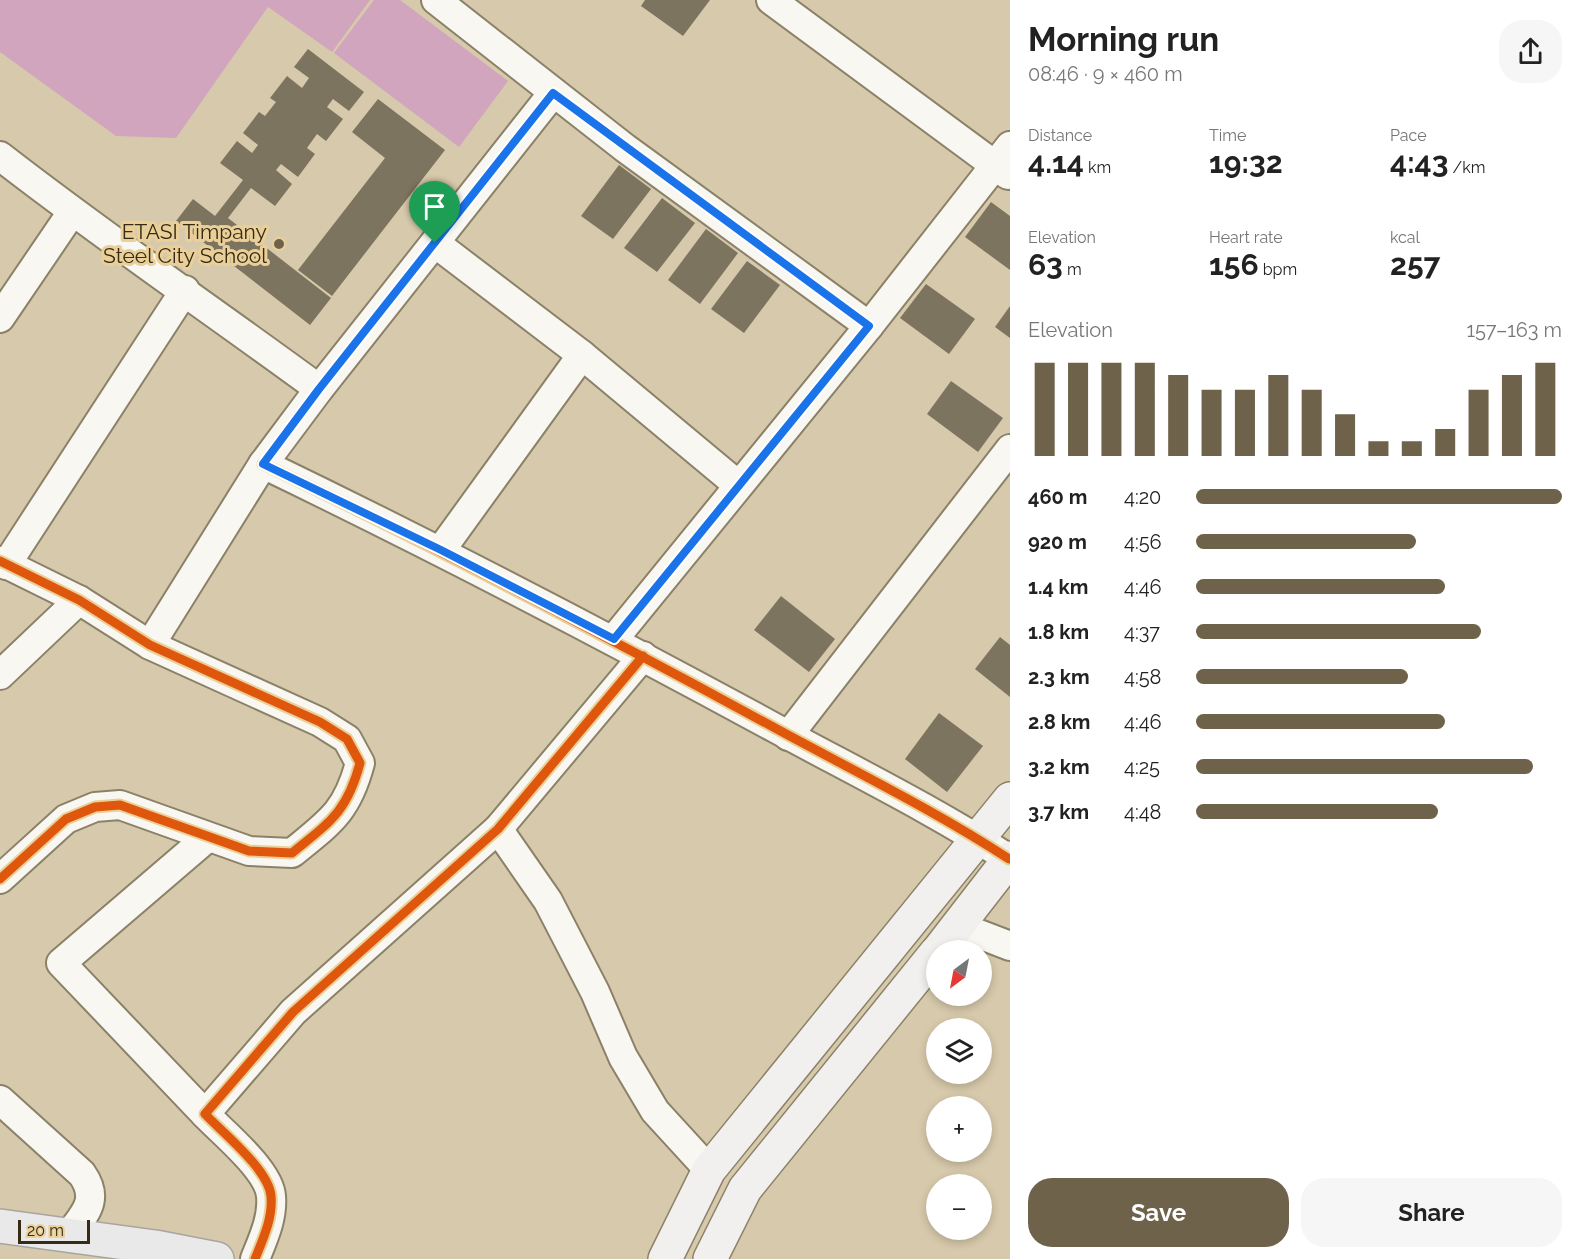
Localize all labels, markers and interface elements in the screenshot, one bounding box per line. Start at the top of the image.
text: Morning run [1028,20,1219,59]
button: share [1499,20,1562,83]
text: 08:46 · 9 × 460 m [1028,62,1183,86]
text: Distance [1028,126,1092,145]
text: Time [1209,126,1246,145]
text: Pace [1390,126,1427,145]
text: 4.14 [1028,145,1084,180]
text: 19:32 [1209,145,1283,180]
text: 4:43 [1390,145,1448,180]
text: km [1084,158,1111,177]
text: /km [1448,158,1485,177]
pin [409,181,460,243]
icon: arrive [418,190,451,223]
place label: ETASI Timpany Steel City School [103,219,267,268]
text: Elevation [1028,228,1096,247]
text: Heart rate [1209,228,1283,247]
text: kcal [1390,228,1420,247]
marker: ETASI Timpany Steel City School [272,237,286,251]
text: 63 [1028,247,1063,282]
text: 156 [1209,247,1259,282]
text: 257 [1390,247,1440,282]
text: m [1063,260,1082,279]
text: bpm [1259,260,1297,279]
text: Elevation [1028,318,1113,342]
text: 157–163 m [1466,318,1562,342]
text: 460 m [1028,485,1087,509]
text: 4:20 [1124,485,1161,509]
text: 920 m [1028,530,1087,554]
text: 4:56 [1124,530,1162,554]
text: 1.4 km [1028,575,1088,599]
text: 4:46 [1124,575,1162,599]
text: 1.8 km [1028,620,1089,644]
text: 4:37 [1124,620,1160,644]
text: 2.3 km [1028,665,1090,689]
text: 4:58 [1124,665,1161,689]
text: 2.8 km [1028,710,1090,734]
text: 4:46 [1124,710,1162,734]
text: 3.2 km [1028,755,1090,779]
text: 4:25 [1124,755,1160,779]
text: 3.7 km [1028,800,1089,824]
text: 4:48 [1124,800,1161,824]
north arrow [926,940,992,1006]
map controls [926,940,992,1240]
button: layers [926,1018,992,1084]
button: + [926,1096,992,1162]
button: − [926,1174,992,1240]
button: Save [1028,1178,1289,1247]
button: Share [1301,1178,1562,1247]
scale bar [18,1217,90,1244]
text: 20 m [27,1221,64,1240]

